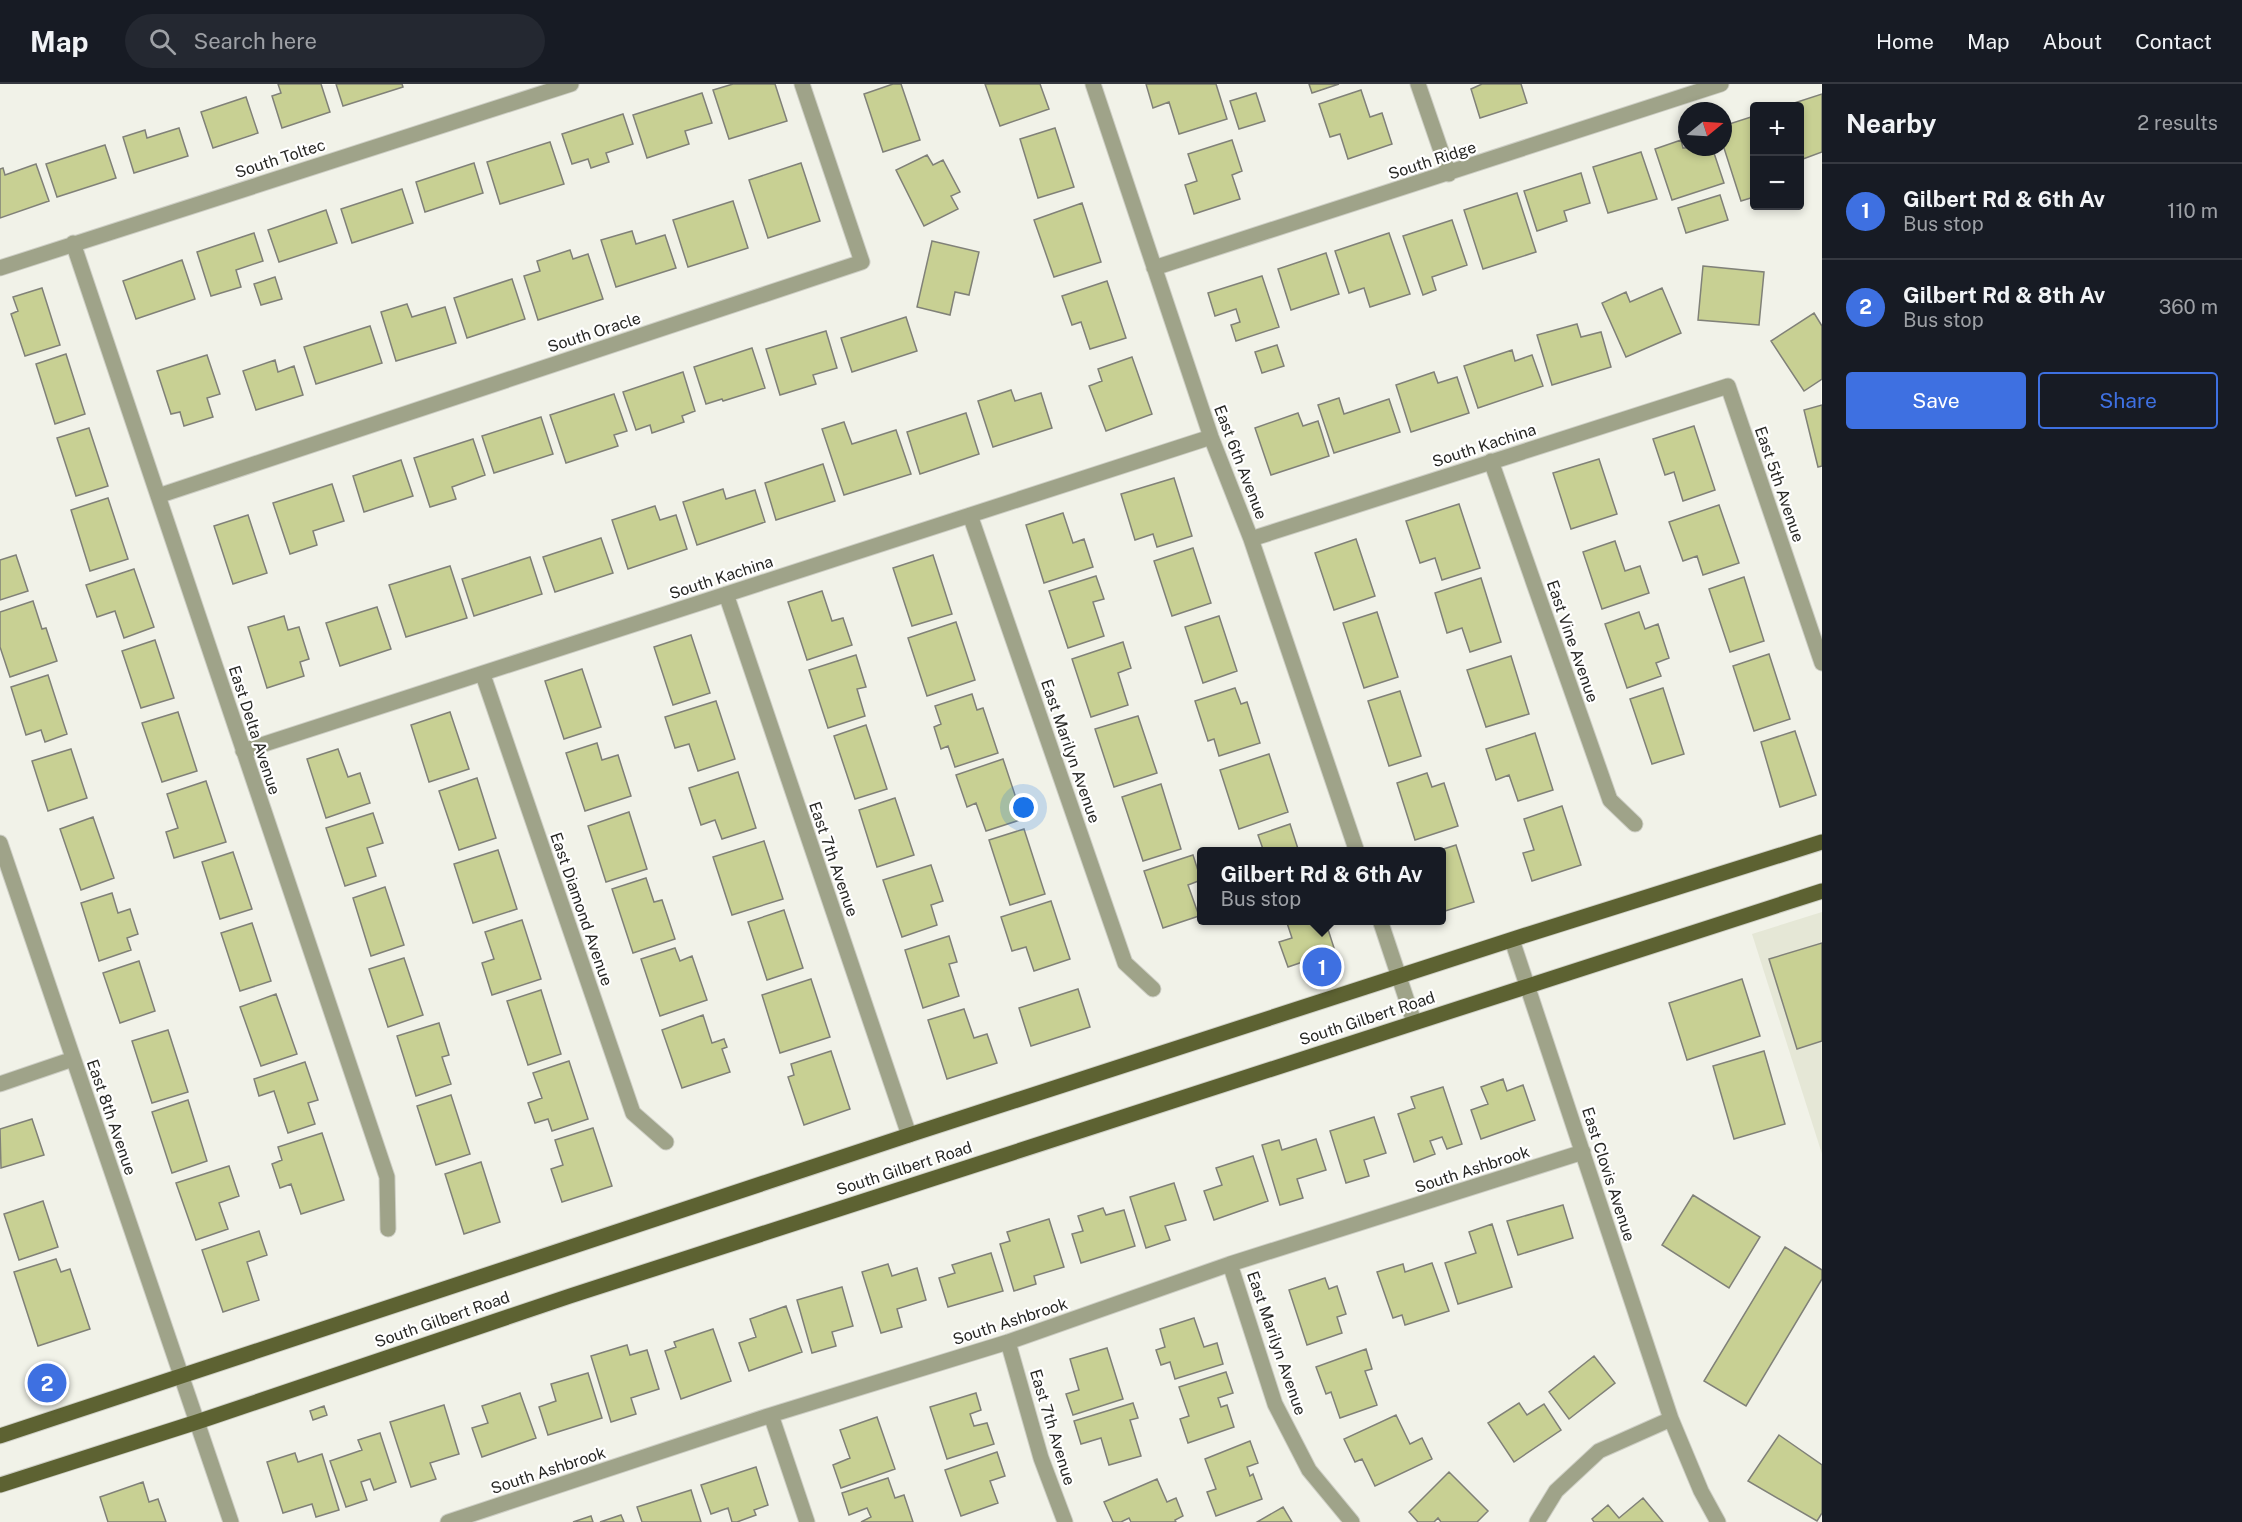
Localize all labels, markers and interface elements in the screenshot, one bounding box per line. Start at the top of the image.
search box [125,14,545,68]
text: Map [30,25,89,58]
icon: search [146,25,179,58]
text: Search here [194,28,317,54]
text: Home [1876,29,1934,54]
text: Map [1967,29,2010,54]
text: About [2043,29,2102,54]
text: Contact [2135,29,2212,54]
north arrow [1678,102,1732,156]
map controls [1750,102,1804,210]
button: + [1750,102,1804,156]
text: Nearby [1846,108,1936,139]
text: 2 results [2137,111,2218,135]
street label: South Toltec [233,135,328,182]
street label: South Ridge [1386,137,1479,184]
button: − [1750,156,1804,210]
text: Gilbert Rd & 6th Av [1903,186,2105,212]
text: 1 [1861,199,1870,223]
text: 110 m [2167,199,2218,223]
text: Bus stop [1903,212,1984,236]
text: Gilbert Rd & 8th Av [1903,282,2105,308]
text: 2 [1859,295,1872,319]
text: 360 m [2159,295,2218,319]
street label: South Oracle [545,308,643,356]
text: Bus stop [1903,308,1984,332]
button: Save [1846,372,2026,429]
button: Share [2038,372,2218,429]
street label: East 6th Avenue [1210,402,1271,522]
street label: South Kachina [1430,420,1538,471]
street label: East 5th Avenue [1751,424,1808,545]
street label: South Kachina [667,552,775,603]
street label: East Vine Avenue [1543,578,1602,705]
street label: East Delta Avenue [225,663,284,797]
street label: East Marilyn Avenue [1037,677,1104,826]
your location [1009,793,1038,822]
street label: East 7th Avenue [805,799,862,919]
street label: East Diamond Avenue [546,830,617,988]
popup [1197,847,1446,925]
text: Gilbert Rd & 6th Av [1221,861,1422,887]
text: Bus stop [1221,887,1301,911]
pin: 1 [1302,944,1342,990]
street label: South Gilbert Road [1297,988,1437,1049]
street label: East 8th Avenue [83,1057,140,1178]
street label: East Clovis Avenue [1578,1105,1639,1244]
street label: South Gilbert Road [834,1138,974,1199]
street label: South Ashbrook [1412,1142,1532,1197]
street label: East Marilyn Avenue [1243,1269,1310,1418]
street label: South Gilbert Road [372,1287,512,1351]
street label: South Ashbrook [950,1294,1070,1349]
pin: 2 [28,1360,66,1406]
street label: East 7th Avenue [1026,1367,1079,1488]
street label: South Ashbrook [488,1443,608,1498]

